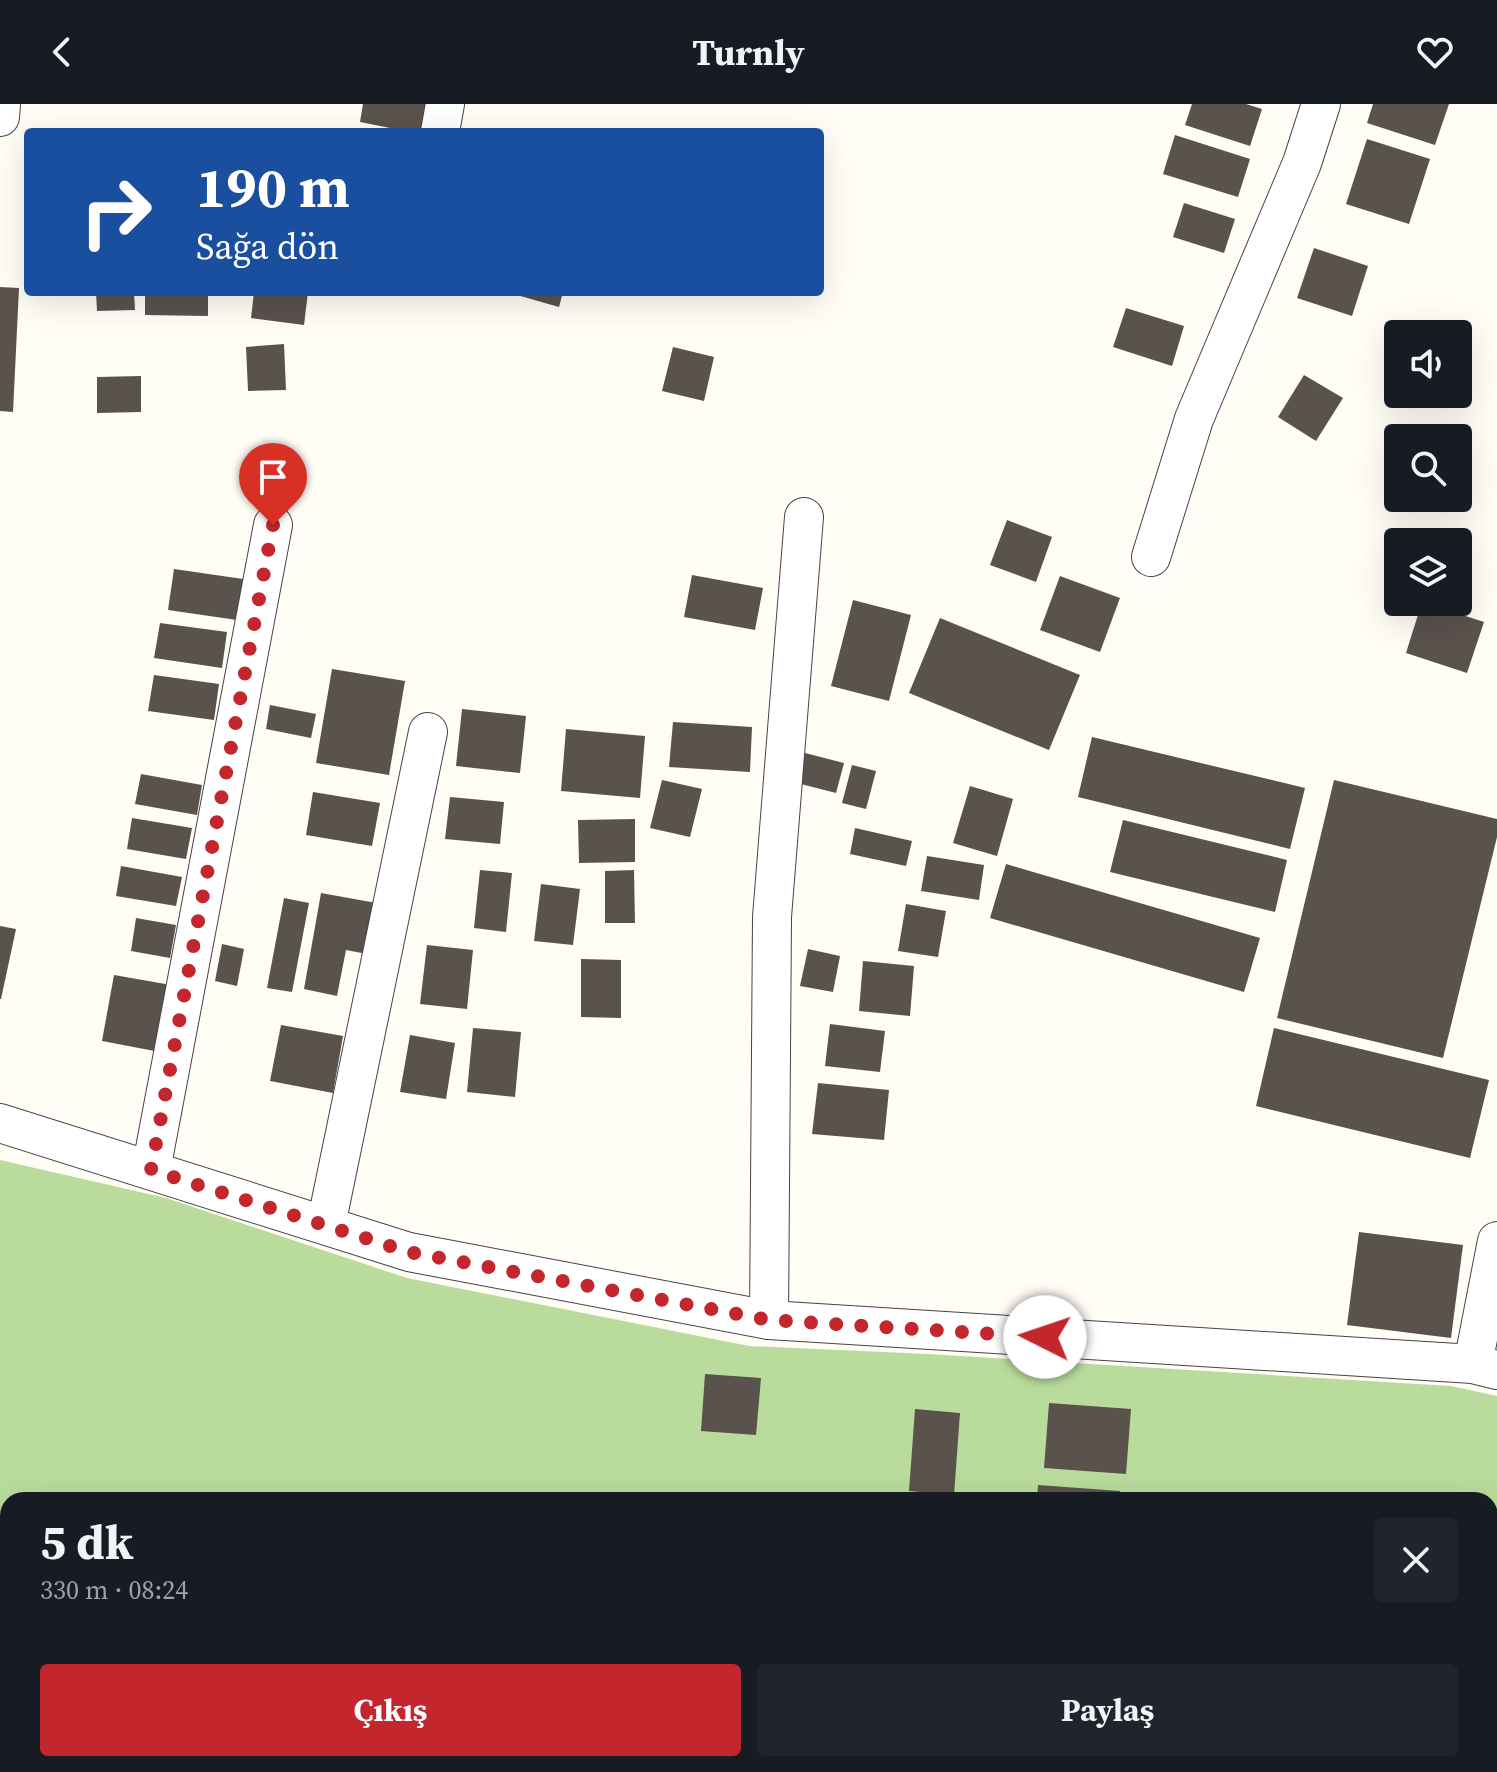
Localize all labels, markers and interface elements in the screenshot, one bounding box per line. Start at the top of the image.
text: Turnly [692,28,805,77]
icon: back [40,30,84,74]
icon: heart [1413,30,1457,74]
text: 190 m [196,149,350,226]
icon: right [64,160,168,264]
text: Sağa dön [196,222,339,271]
map controls [1384,320,1472,616]
button: sound [1384,320,1472,408]
button: search [1384,424,1472,512]
pin [239,443,307,525]
icon: arrive [251,455,295,499]
button: layers [1384,528,1472,616]
position arrow [1003,1295,1087,1379]
text: 5 dk [40,1509,134,1575]
button: close [1374,1518,1458,1602]
text: 330 m · 08:24 [40,1572,188,1608]
button: Çıkış [40,1664,741,1756]
button: Paylaş [757,1664,1458,1756]

